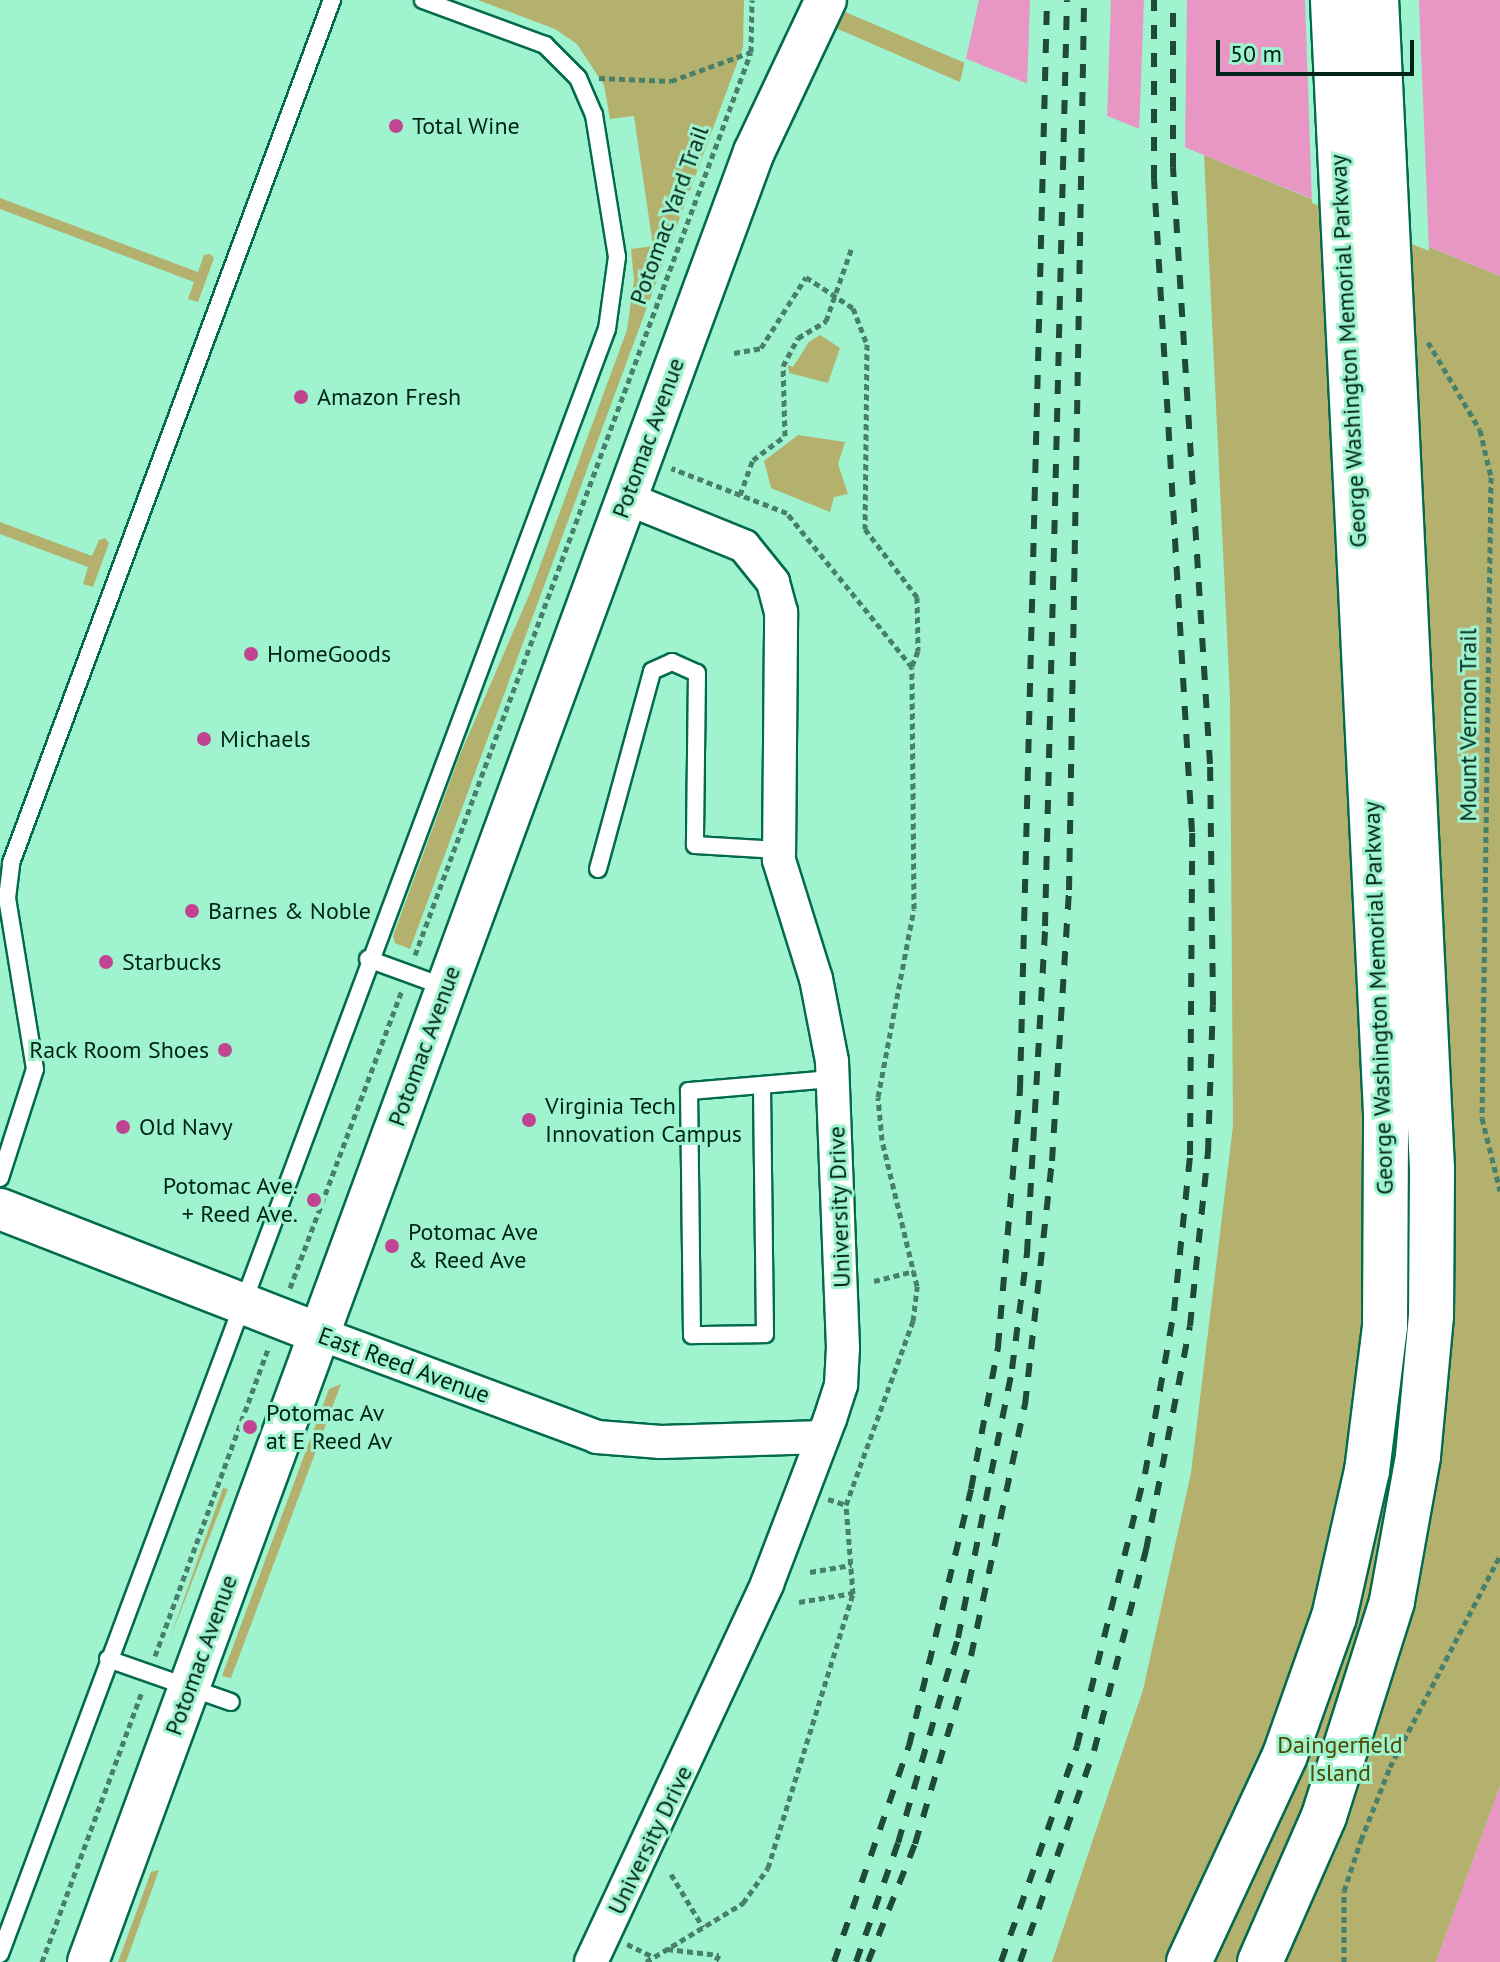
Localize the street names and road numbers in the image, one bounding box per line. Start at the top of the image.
street label: Potomac Yard Trail [623,121,715,309]
street label: George Washington Memorial Parkway [1323,153,1373,549]
street label: Potomac Avenue [605,353,691,523]
street label: Mount Vernon Trail [1454,628,1482,822]
street label: George Washington Memorial Parkway [1357,801,1399,1195]
street label: Potomac Avenue [381,961,467,1131]
street label: University Drive [822,1125,856,1289]
street label: East Reed Avenue [314,1321,494,1409]
street label: Potomac Avenue [158,1570,244,1740]
street label: University Drive [601,1760,699,1920]

